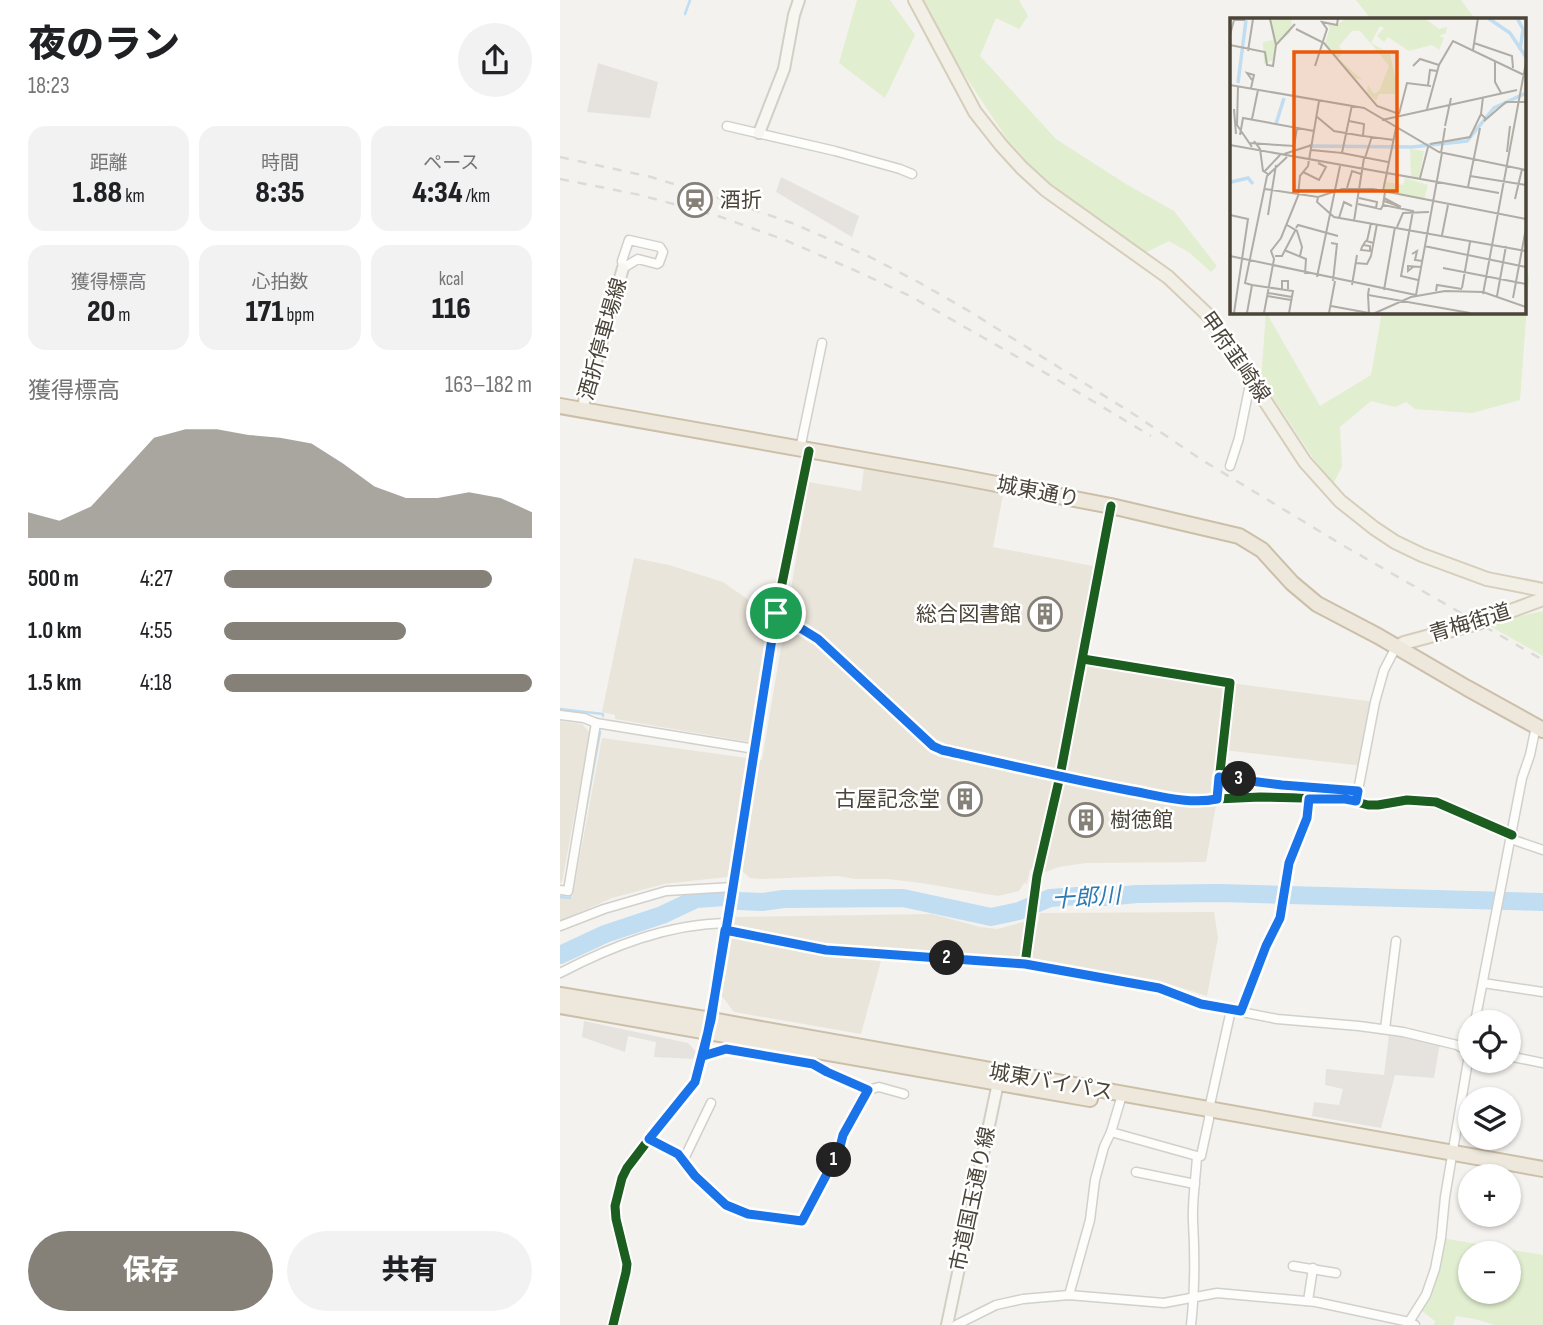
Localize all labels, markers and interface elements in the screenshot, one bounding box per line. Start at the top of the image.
inset map [1230,18,1525,313]
text: 夜のラン [28,23,180,68]
button: share [458,23,532,97]
text: 18:23 [28,72,70,100]
text: 距離 [90,152,128,175]
text: 時間 [261,152,299,175]
text: ペース [423,152,479,175]
text: 1.88 [73,175,122,211]
text: 8:35 [255,175,305,211]
text: 4:34 [412,175,463,211]
station icon: 酒折 [676,181,714,219]
text: km [122,185,145,208]
text: /km [463,185,490,208]
place label: 酒折 [720,188,762,213]
text: kcal [439,268,464,291]
text: 獲得標高 [71,271,147,294]
text: 心拍数 [251,271,309,294]
street label: 酒折停車場線 [574,275,632,403]
text: 116 [432,291,471,327]
text: 20 [87,294,115,330]
text: 171 [246,294,283,330]
text: m [115,304,130,327]
text: bpm [283,304,314,327]
street label: 甲府韮崎線 [1195,307,1275,407]
text: 163–182 m [445,371,532,399]
text: 獲得標高 [28,377,120,405]
street label: 城東通り [994,472,1082,512]
text: 500 m [28,565,79,593]
text: 4:27 [140,565,173,593]
pin [746,583,806,643]
icon: arrive [757,594,795,632]
building icon: 総合図書館 [1026,595,1064,633]
street label: 青梅街道 [1426,599,1514,647]
place label: 総合図書館 [916,602,1021,627]
text: 1.0 km [28,617,82,645]
text: 4:55 [140,617,172,645]
text: 1.5 km [28,669,81,697]
text: 4:18 [140,669,172,697]
pin: 3 [1222,762,1256,796]
text: 3 [1234,767,1243,790]
building icon: 古屋記念堂 [946,780,984,818]
place label: 古屋記念堂 [835,787,940,812]
building icon: 樹徳館 [1067,801,1105,839]
place label: 樹徳館 [1110,808,1173,833]
water label: 十郎川 [1051,881,1124,914]
pin: 2 [930,940,964,976]
text: 2 [942,946,951,969]
map controls [1458,1010,1521,1304]
button: locate [1458,1010,1521,1073]
street label: 城東バイパス [987,1059,1115,1105]
button: layers [1458,1087,1521,1150]
street label: 市道国玉通り線 [945,1125,1001,1273]
pin: 1 [816,1142,852,1178]
text: 1 [830,1148,837,1171]
button: + [1458,1164,1521,1227]
button: 保存 [28,1231,273,1311]
button: 共有 [287,1231,532,1311]
button: − [1458,1241,1521,1304]

